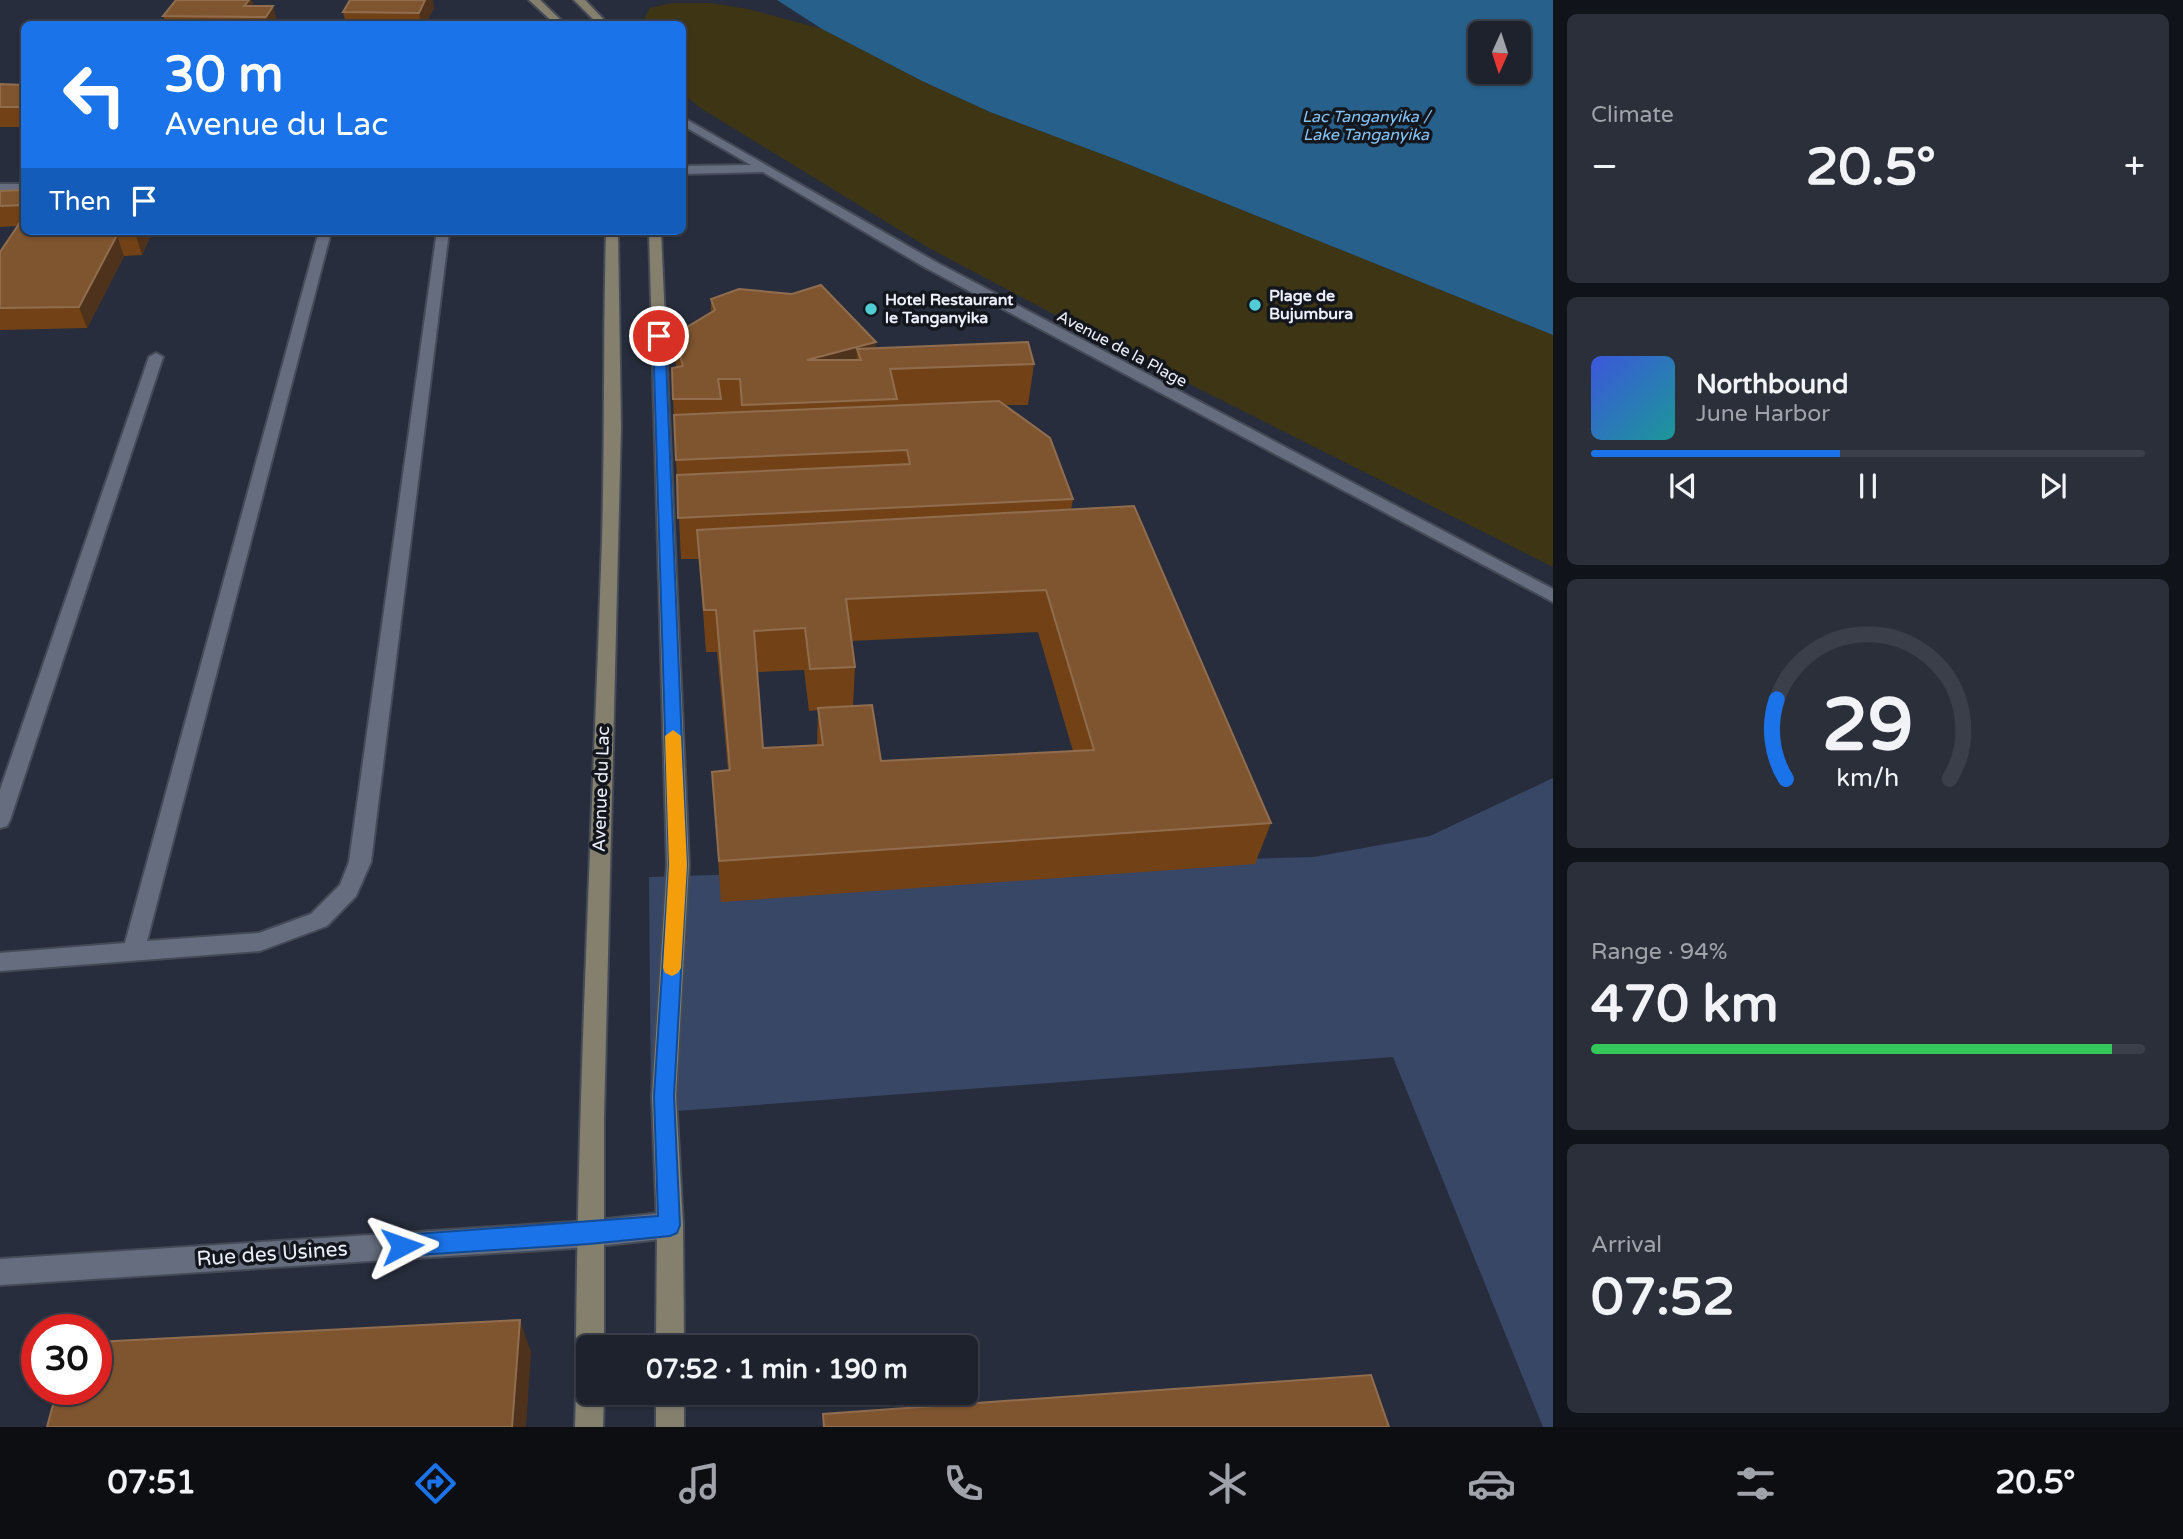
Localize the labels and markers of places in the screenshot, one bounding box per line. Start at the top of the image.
place label: Plage de Bujumbura [1269,286,1353,324]
place label: Hotel Restaurant le Tanganyika [885,290,1014,328]
marker: Plage de Bujumbura [1247,297,1263,313]
marker: Hotel Restaurant le Tanganyika [863,301,879,317]
pin [629,306,689,366]

